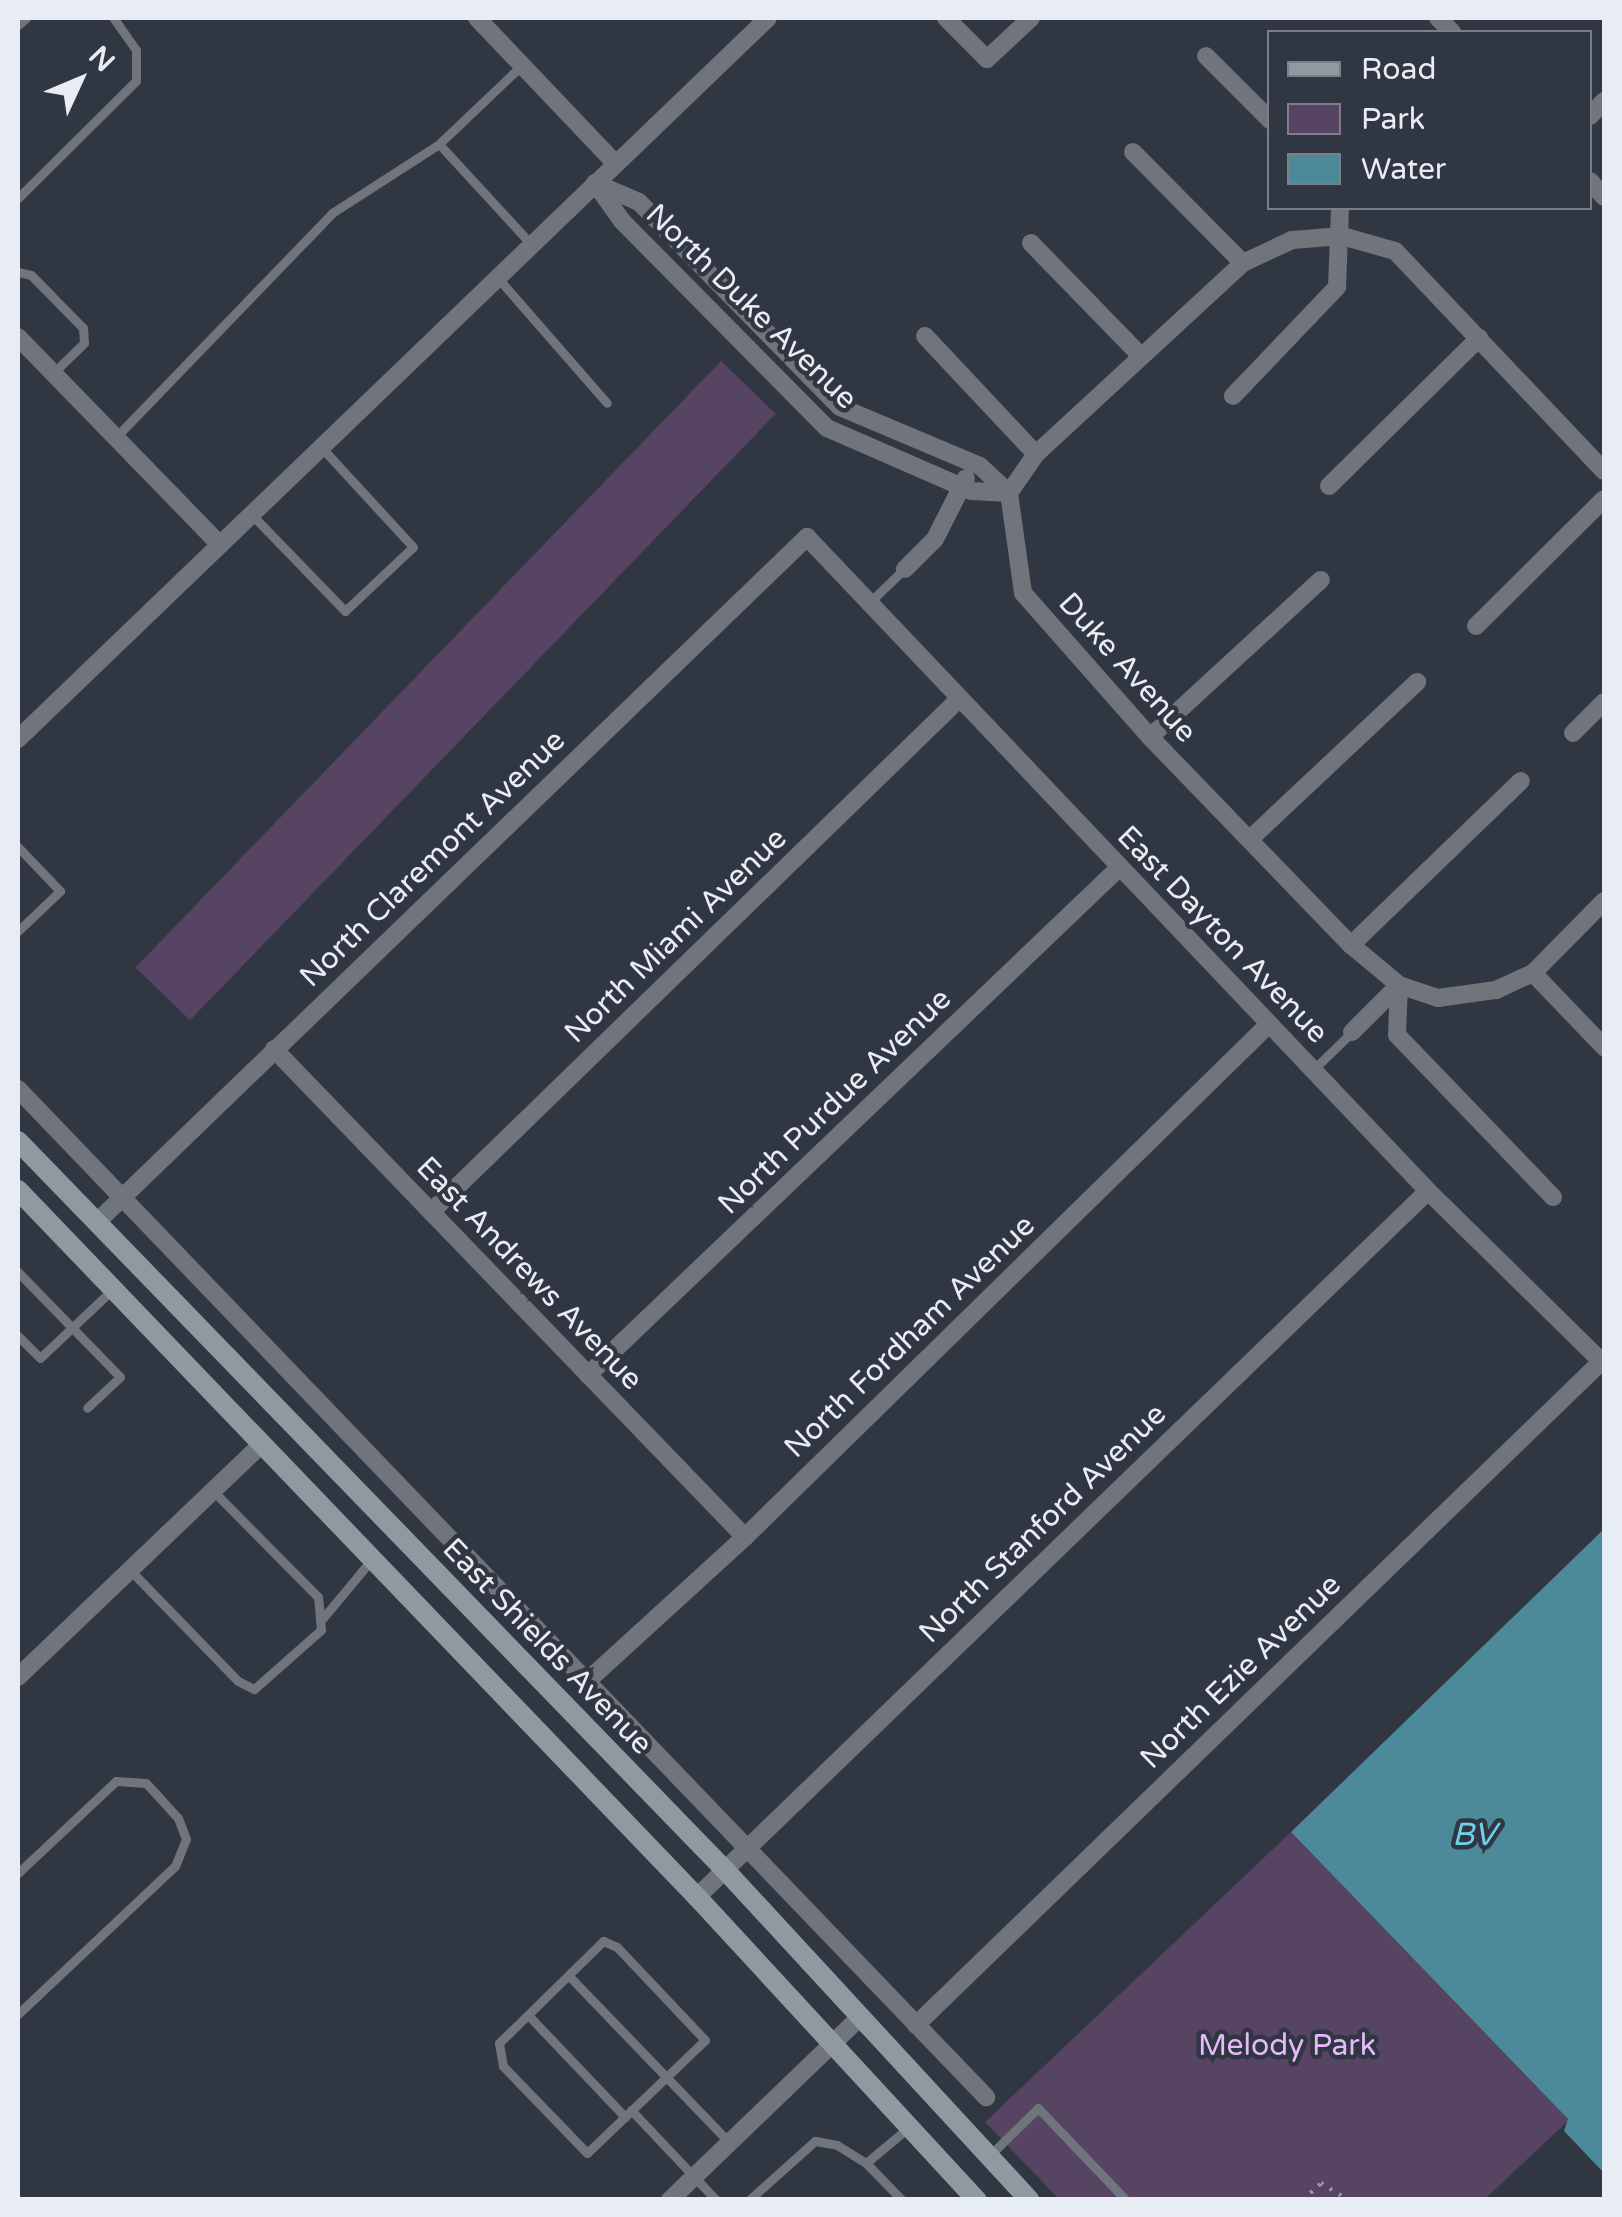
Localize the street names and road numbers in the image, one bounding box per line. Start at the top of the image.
street label: North Duke Avenue [638,197,864,417]
street label: Duke Avenue [1050,586,1204,750]
street label: North Claremont Avenue [293,723,573,995]
street label: East Dayton Avenue [1109,819,1335,1051]
street label: North Miami Avenue [558,821,794,1051]
street label: North Purdue Avenue [711,982,959,1222]
street label: East Andrews Avenue [408,1150,650,1398]
street label: North Fordham Avenue [777,1208,1043,1466]
street label: North Stanford Avenue [912,1397,1174,1651]
street label: East Shields Avenue [435,1532,659,1762]
street label: North Ezie Avenue [1133,1567,1349,1777]

